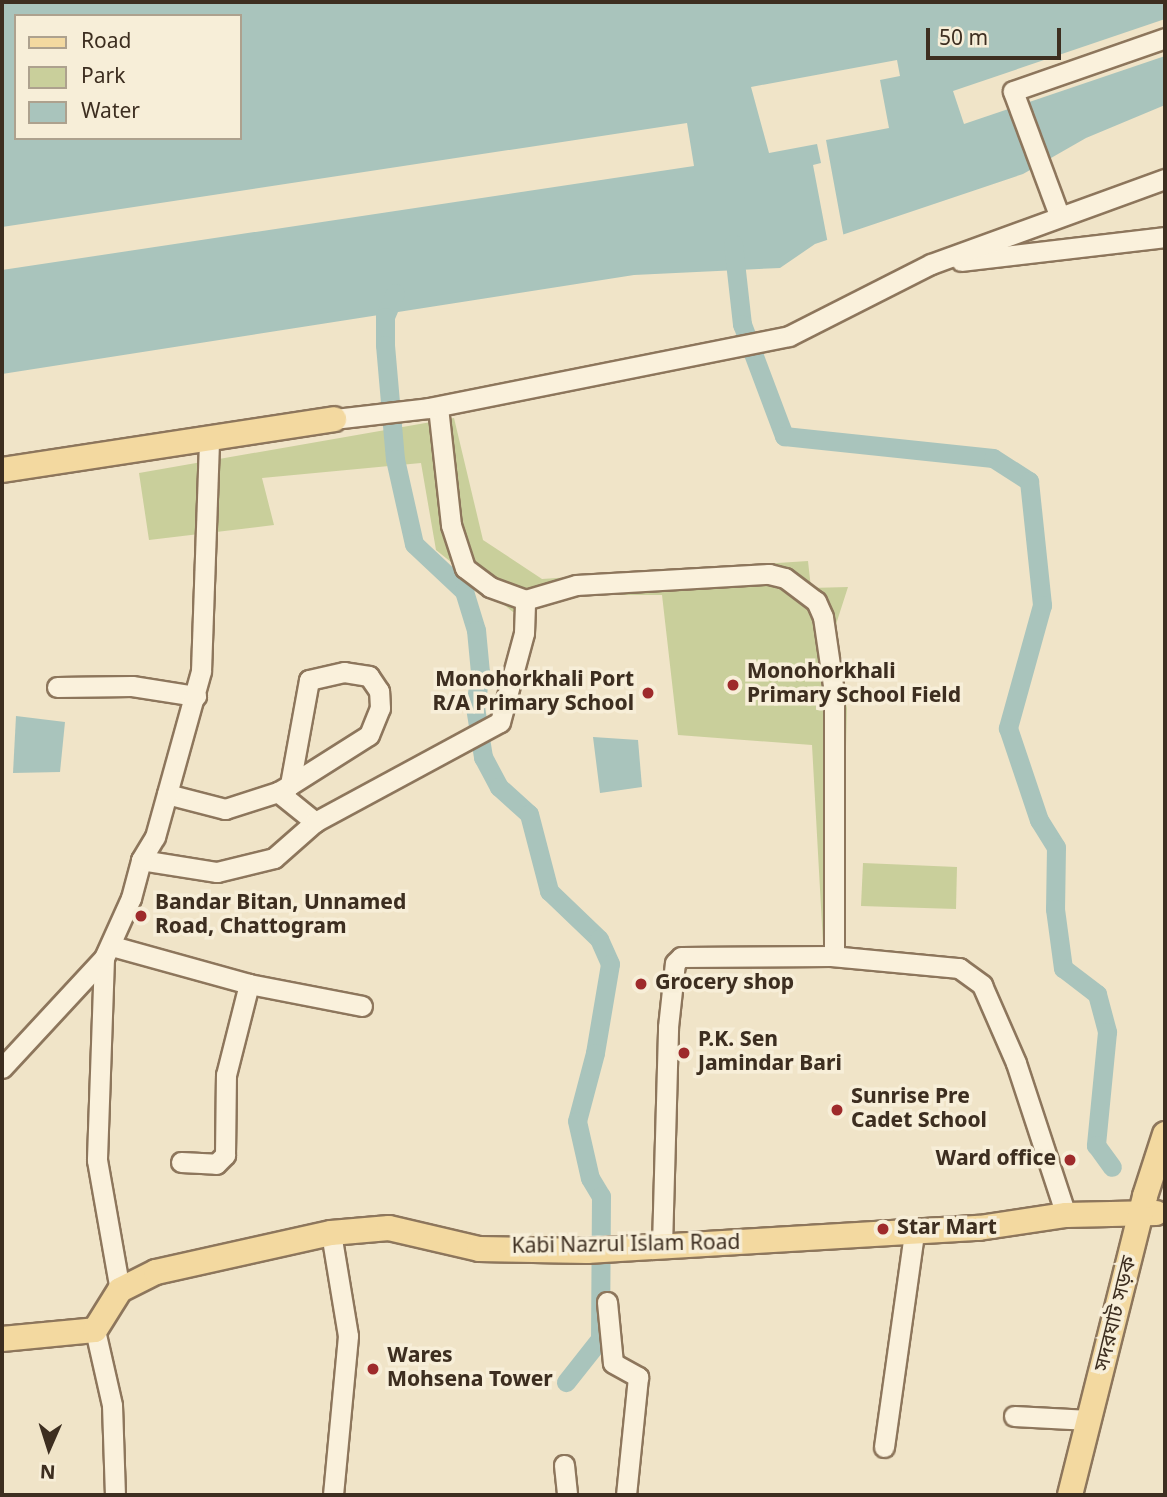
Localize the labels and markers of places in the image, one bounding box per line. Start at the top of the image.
place label: Monohorkhali Primary School Field [747,660,961,710]
place label: Monohorkhali Port R/A Primary School [433,668,634,718]
marker: Monohorkhali Primary School Field [725,677,741,693]
marker: Monohorkhali Port R/A Primary School [640,685,656,701]
place label: Bandar Bitan, Unnamed Road, Chattogram [155,891,406,941]
marker: Bandar Bitan, Unnamed Road, Chattogram [133,908,149,924]
place label: Grocery shop [655,971,794,997]
marker: Grocery shop [633,976,649,992]
place label: P.K. Sen Jamindar Bari [698,1028,842,1078]
marker: P.K. Sen Jamindar Bari [676,1045,692,1061]
place label: Sunrise Pre Cadet School [851,1085,987,1135]
marker: Sunrise Pre Cadet School [829,1102,845,1118]
place label: Ward office [935,1147,1056,1173]
marker: Ward office [1062,1152,1078,1168]
place label: Star Mart [897,1216,997,1242]
marker: Star Mart [875,1221,891,1237]
place label: Wares Mohsena Tower [387,1344,553,1394]
marker: Wares Mohsena Tower [365,1361,381,1377]

